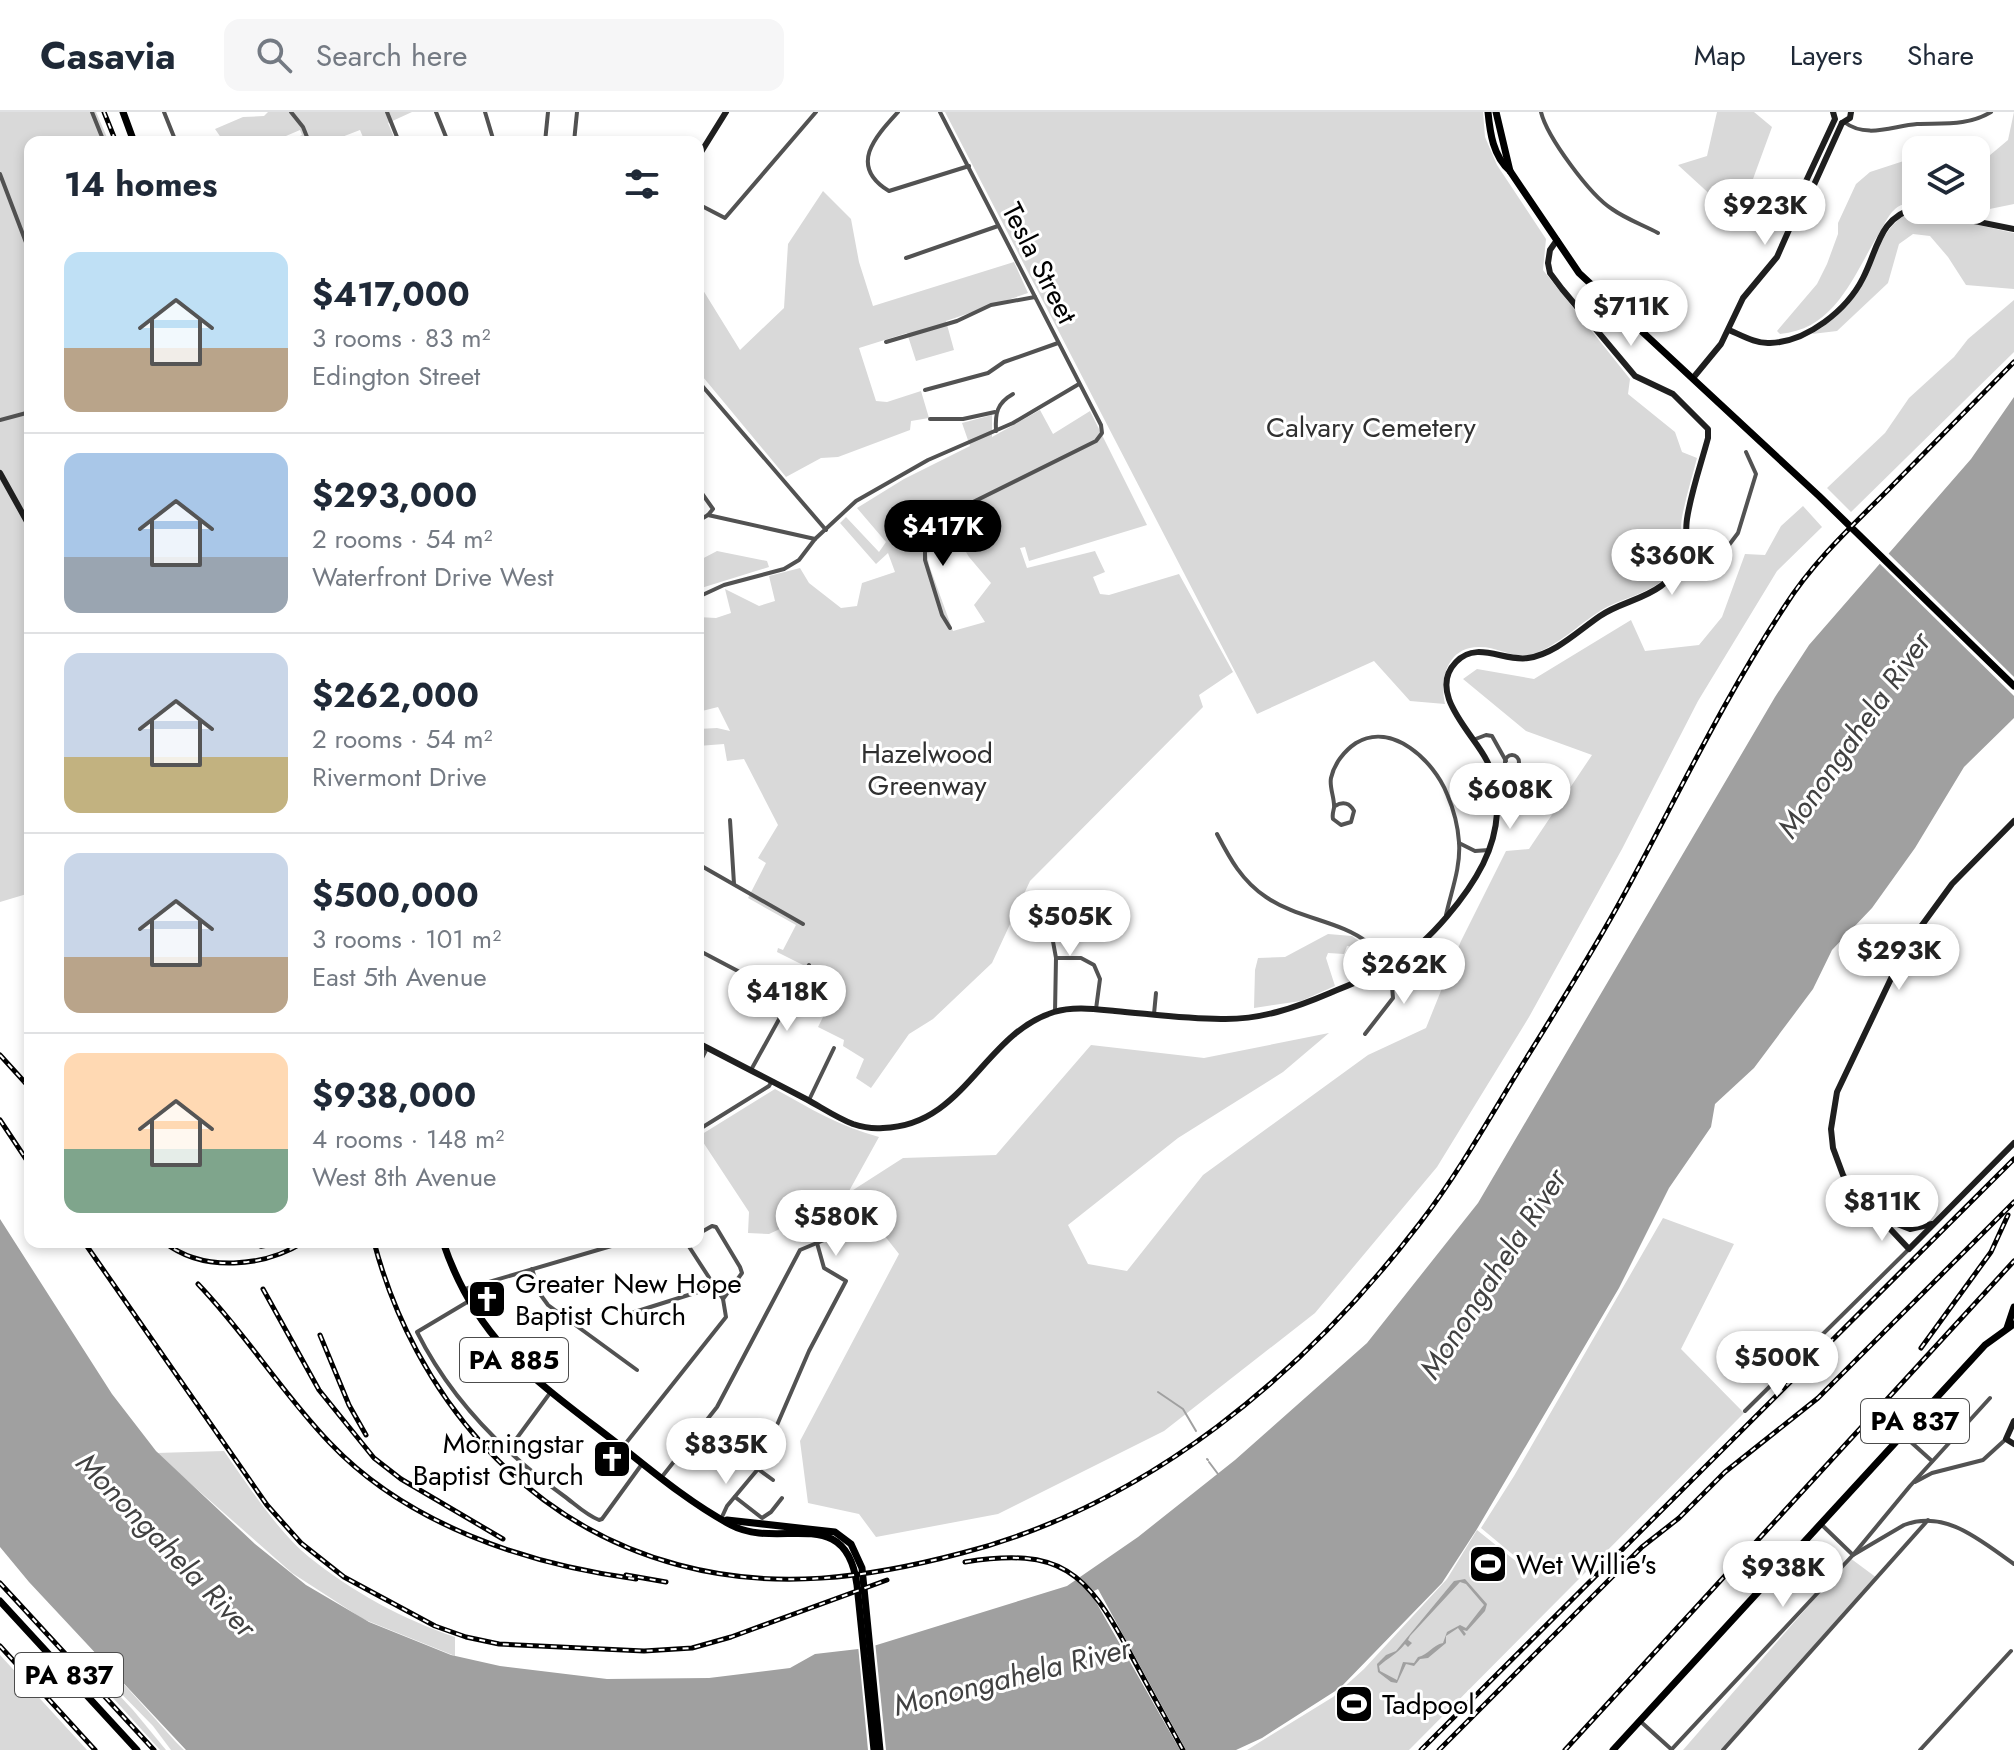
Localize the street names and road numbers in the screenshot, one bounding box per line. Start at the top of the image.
street label: Tesla Street [992,196,1088,331]
road number: PA 885 [460,1338,568,1382]
road number: PA 837 [1861,1399,1969,1443]
road number: PA 837 [15,1653,123,1697]

